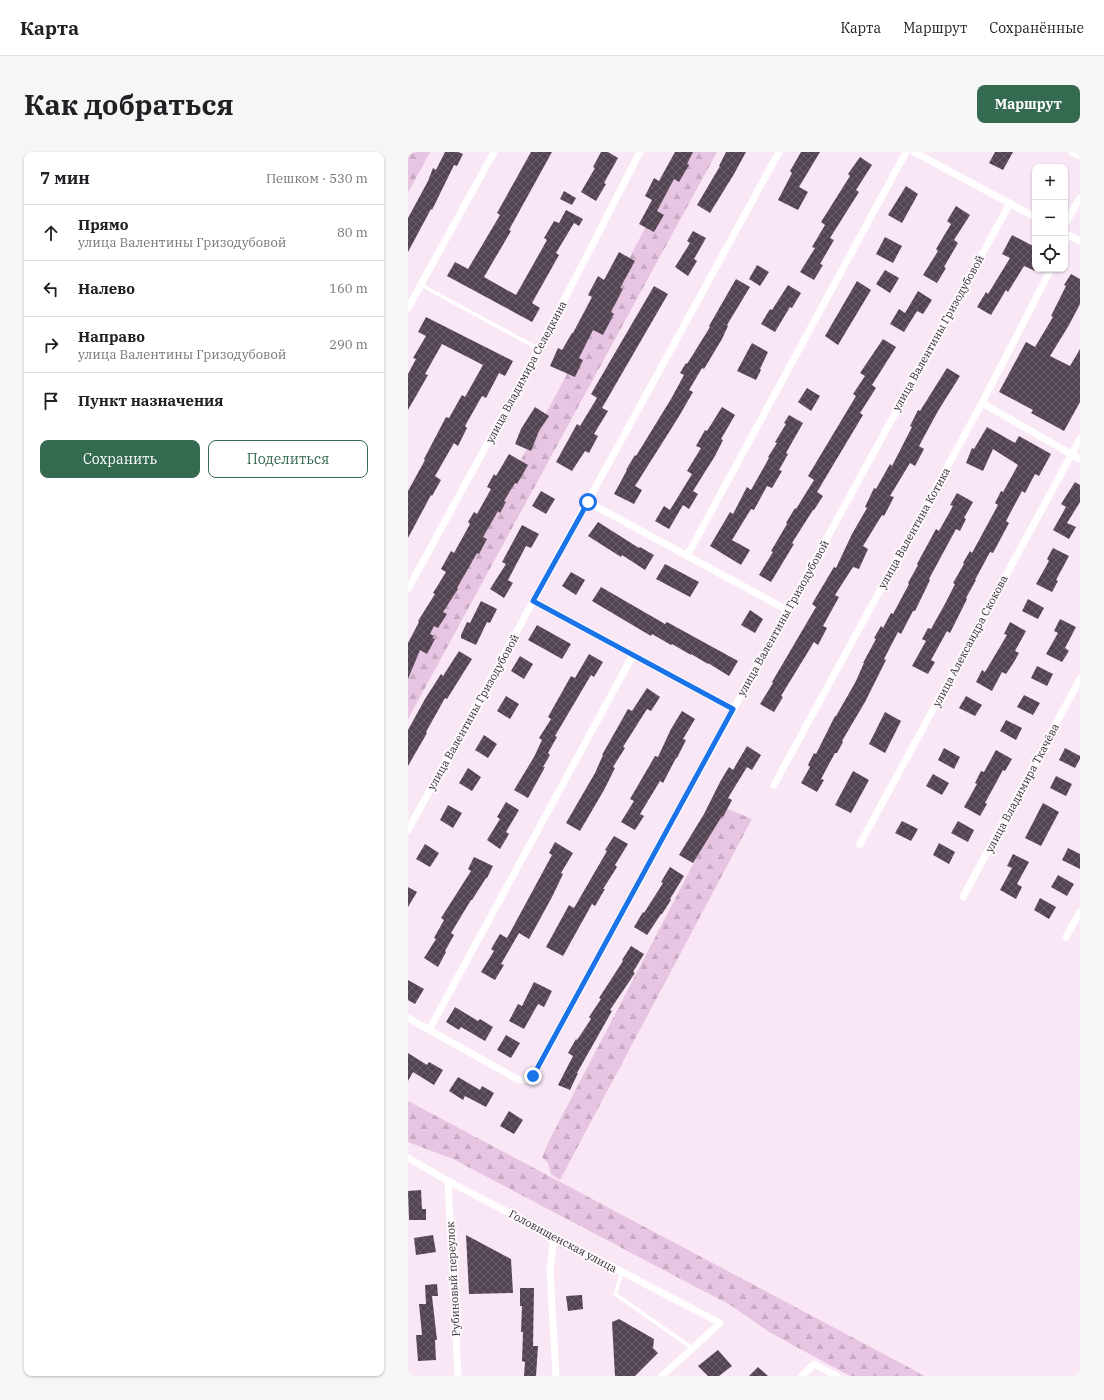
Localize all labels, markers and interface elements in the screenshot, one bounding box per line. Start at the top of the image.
text: Карта [20,16,79,40]
text: Карта [840,19,881,37]
text: Маршрут [903,19,967,37]
text: Сохранённые [989,19,1084,37]
button: Маршрут [977,85,1080,123]
text: Как добраться [24,86,234,123]
map controls [1032,164,1068,272]
button: + [1032,164,1068,200]
text: 7 мин [40,167,90,189]
text: Пешком · 530 m [266,170,368,187]
button: − [1032,200,1068,236]
text: Прямо [78,215,129,234]
icon: ahead [40,222,62,244]
text: 80 m [337,224,368,241]
text: улица Валентины Гризодубовой [78,234,286,251]
button: locate [1032,236,1068,272]
street label: улица Валентины Гризодубовой [889,253,987,413]
icon: left [40,278,62,300]
text: Налево [78,279,135,298]
text: 160 m [329,280,368,297]
street label: улица Владимира Селедкина [482,298,570,446]
text: Направо [78,327,145,346]
icon: right [40,334,62,356]
text: 290 m [329,336,368,353]
text: улица Валентины Гризодубовой [78,346,286,363]
icon: arrive [40,390,62,412]
text: Пункт назначения [78,391,224,410]
button: Сохранить [40,440,200,478]
button: Поделиться [208,440,368,478]
street label: улица Валентина Котика [875,465,953,591]
route start [579,493,597,511]
street label: улица Валентины Гризодубовой [734,538,832,698]
street label: улица Александра Скокова [929,573,1011,709]
street label: улица Валентины Гризодубовой [424,632,522,792]
street label: улица Владимира Ткачёва [982,721,1062,855]
route end [524,1067,542,1085]
street label: Головищенская улица [507,1207,619,1275]
street label: Рубиновый переулок [443,1221,463,1337]

